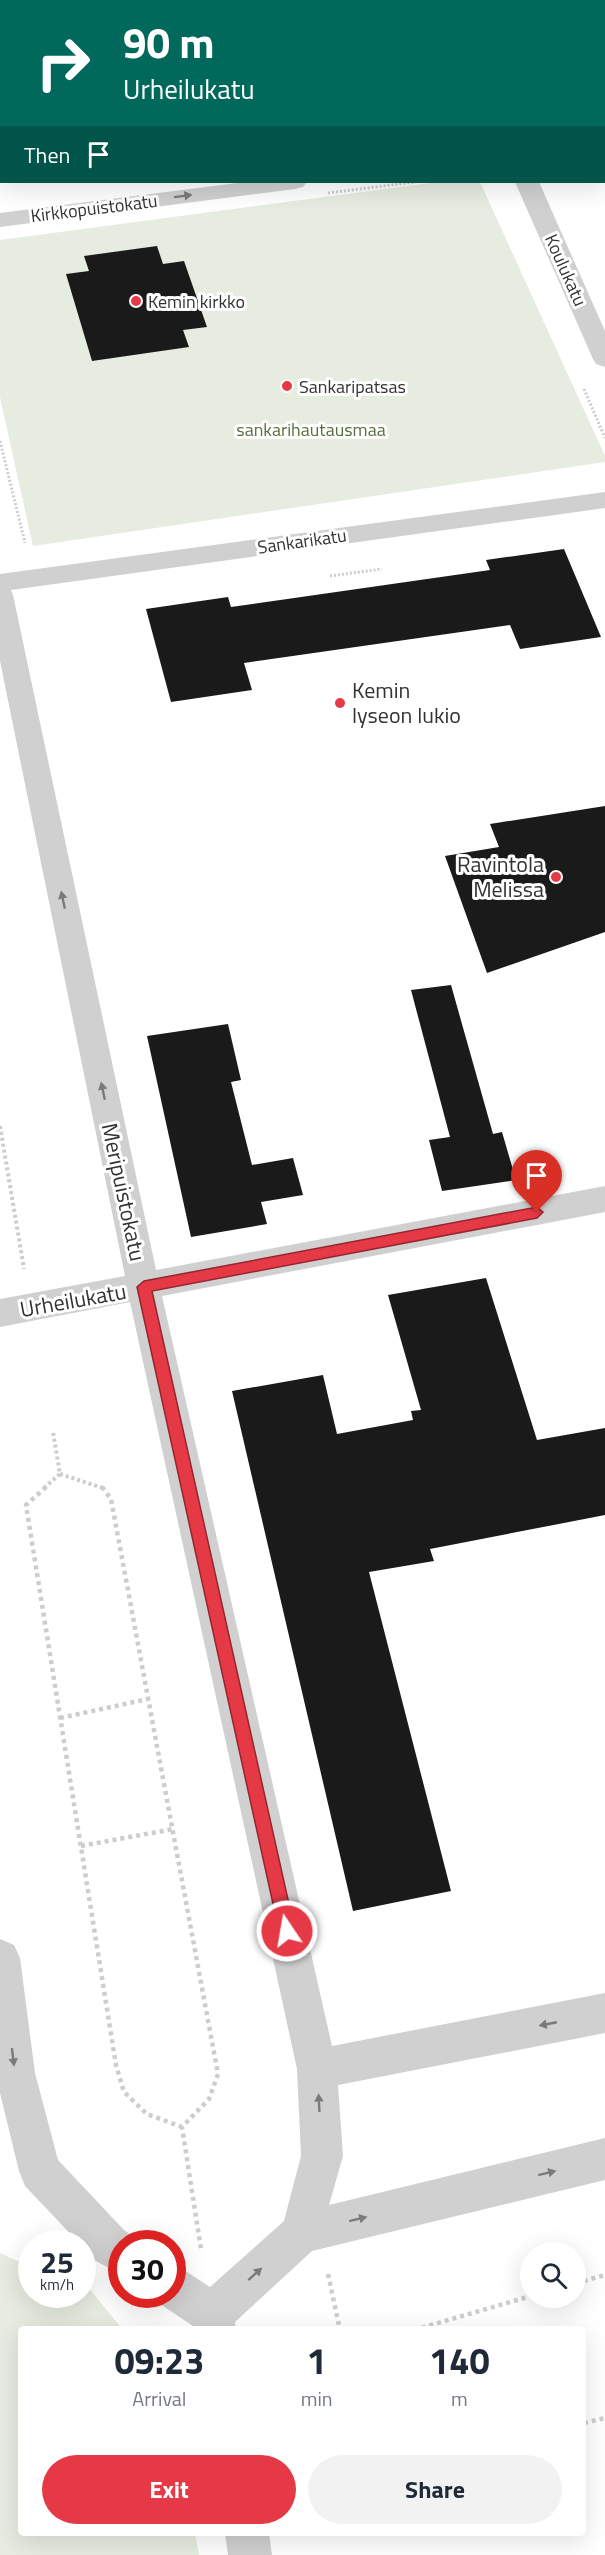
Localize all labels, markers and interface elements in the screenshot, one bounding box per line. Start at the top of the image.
text: 90 m [123,10,215,74]
icon: right [24,24,102,102]
text: Urheilukatu [123,68,255,109]
text: Then [24,138,70,172]
icon: arrive [82,138,115,171]
street label: Kirkkopuistokatu [29,187,159,229]
one-way arrow [174,192,193,201]
street label: Koulukatu [538,230,594,310]
place label: Kemin kirkko [148,288,245,315]
marker: Kemin kirkko [129,294,143,308]
place label: Sankaripatsas [299,373,406,400]
marker: Sankaripatsas [280,379,294,393]
park label: sankarihautausmaa [236,416,386,443]
street label: Sankarikatu [256,521,348,561]
place label: Kemin lyseon lukio [352,673,461,732]
marker: Kemin lyseon lukio [333,696,347,710]
place label: Ravintola Melissa [457,847,544,906]
marker: Ravintola Melissa [549,870,563,884]
one-way arrow [58,890,67,909]
one-way arrow [97,1082,107,1100]
street label: Meripuistokatu [93,1120,155,1264]
pin [511,1150,562,1212]
icon: arrive [520,1159,553,1192]
street label: Urheilukatu [17,1274,129,1326]
position arrow [255,1899,319,1963]
one-way arrow [538,2020,557,2029]
one-way arrow [8,2048,18,2067]
one-way arrow [315,2093,324,2112]
one-way arrow [538,2167,557,2177]
one-way arrow [349,2214,367,2224]
speed limit sign: 30 [108,2230,186,2308]
text: 25 [40,2239,74,2285]
map controls [520,2242,586,2308]
button: search [520,2242,586,2308]
one-way arrow [248,2267,263,2281]
text: km/h [40,2273,74,2296]
text: 09:23 [114,2333,204,2388]
text: 1 [307,2333,327,2388]
text: 140 [429,2333,490,2388]
text: Arrival [132,2383,187,2414]
text: min [301,2383,333,2414]
text: m [451,2383,468,2414]
button: Exit [42,2455,296,2524]
button: Share [308,2455,562,2524]

